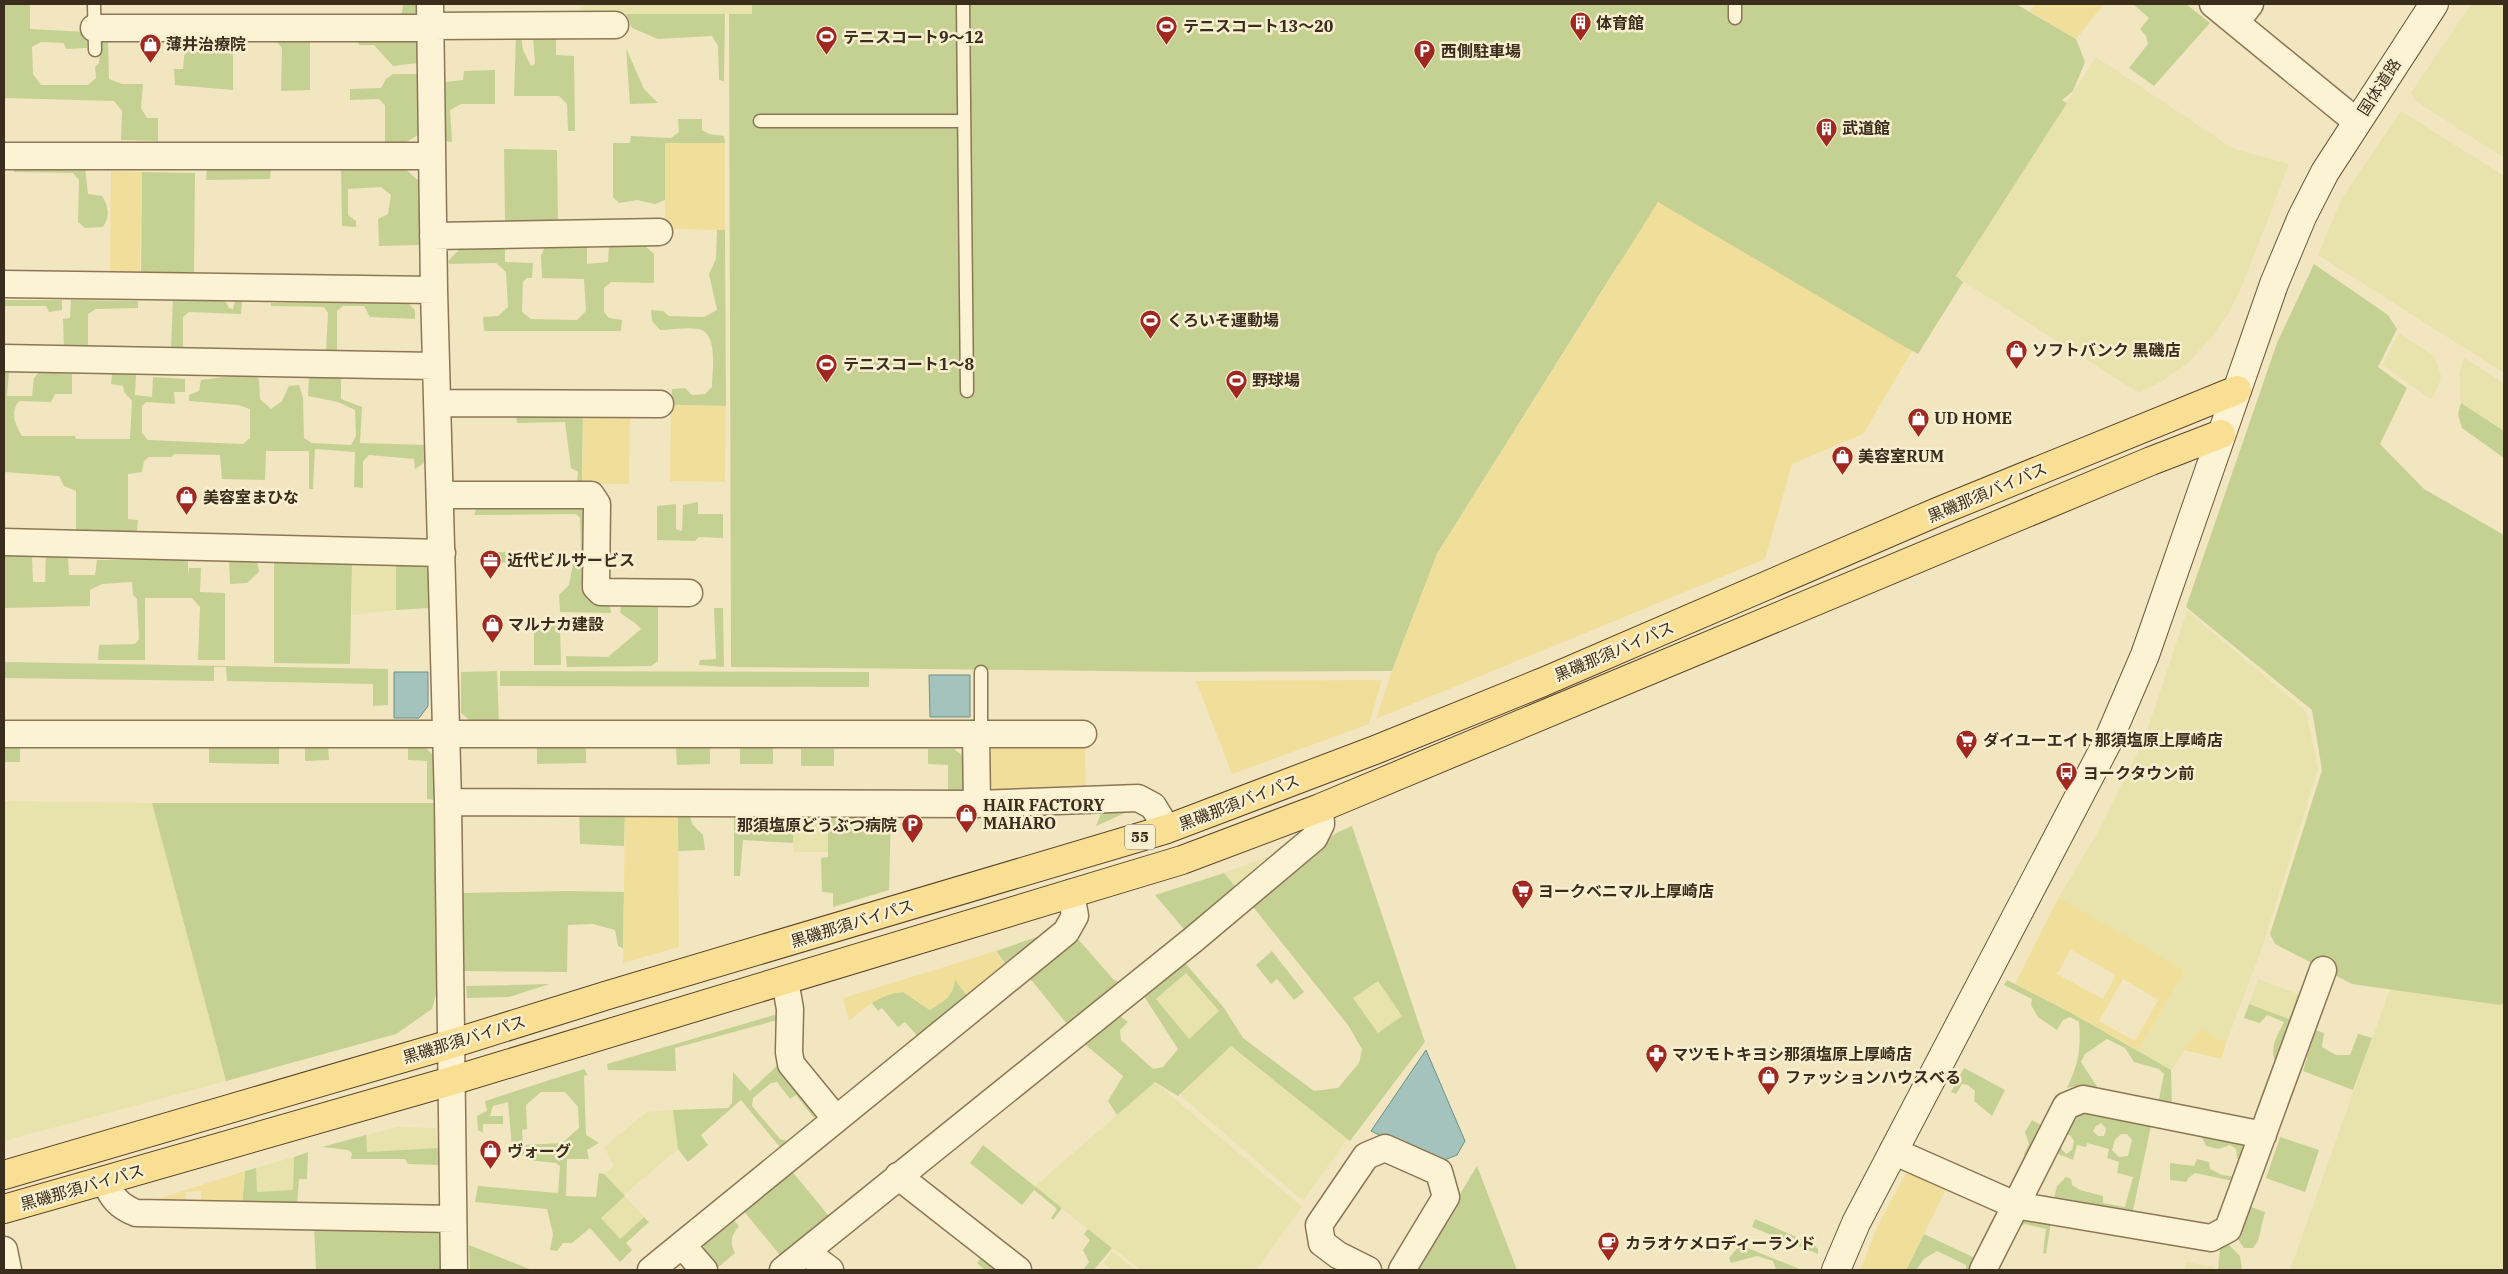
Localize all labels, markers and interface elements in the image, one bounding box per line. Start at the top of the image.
building icon: 体育館 [1568,11,1592,42]
place label: 体育館 [1596,13,1644,33]
sports icon: テニスコート13～20 [1155,14,1179,45]
place label: テニスコート13～20 [1183,16,1334,36]
sports icon: テニスコート9～12 [815,25,839,56]
place label: テニスコート9～12 [843,27,984,47]
shop icon: 薄井治療院 [138,32,162,63]
place label: 薄井治療院 [166,34,246,54]
parking icon: 西側駐車場 [1413,39,1437,70]
place label: 西側駐車場 [1441,41,1521,61]
street label: 国体道路 [2353,55,2405,119]
building icon: 武道館 [1814,116,1838,147]
place label: 武道館 [1842,118,1890,138]
sports icon: くろいそ運動場 [1139,308,1163,339]
place label: くろいそ運動場 [1167,310,1279,330]
shop icon: ソフトバンク 黒磯店 [2004,338,2028,369]
place label: ソフトバンク 黒磯店 [2032,340,2181,360]
sports icon: テニスコート1～8 [815,352,839,383]
place label: テニスコート1～8 [843,354,975,374]
sports icon: 野球場 [1224,368,1248,399]
place label: 野球場 [1252,370,1300,390]
shop icon: UD HOME [1906,406,1930,437]
place label: UD HOME [1934,408,2012,428]
shop icon: 美容室RUM [1830,444,1854,475]
place label: 美容室RUM [1858,446,1944,466]
street label: 黒磯那須バイパス [1924,458,2050,526]
shop icon: 美容室まひな [175,485,199,516]
place label: 美容室まひな [203,487,299,507]
office icon: 近代ビルサービス [479,548,503,579]
place label: 近代ビルサービス [507,550,635,570]
shop icon: マルナカ建設 [480,612,504,643]
place label: マルナカ建設 [508,614,604,634]
street label: 黒磯那須バイパス [1551,617,1677,685]
supermarket icon: ダイユーエイト那須塩原上厚崎店 [1955,728,1979,759]
place label: ダイユーエイト那須塩原上厚崎店 [1983,730,2223,750]
bus stop icon: ヨークタウン前 [2055,761,2079,792]
place label: ヨークタウン前 [2083,763,2194,783]
street label: 黒磯那須バイパス [1176,770,1302,834]
place label: HAIR FACTORY MAHARO [983,795,1105,833]
shop icon: HAIR FACTORY MAHARO [955,802,979,833]
parking icon: 那須塩原どうぶつ病院 [901,813,925,844]
place label: 那須塩原どうぶつ病院 [737,815,897,835]
road number: 55 [1125,824,1155,850]
supermarket icon: ヨークベニマル上厚崎店 [1510,879,1534,910]
place label: ヨークベニマル上厚崎店 [1538,881,1714,901]
street label: 黒磯那須バイパス [788,895,916,951]
street label: 黒磯那須バイパス [400,1011,528,1067]
pharmacy icon: マツモトキヨシ那須塩原上厚崎店 [1644,1042,1668,1073]
place label: マツモトキヨシ那須塩原上厚崎店 [1672,1044,1912,1064]
shop icon: ファッションハウスべる [1757,1065,1781,1096]
place label: ファッションハウスべる [1785,1067,1961,1087]
shop icon: ヴォーグ [479,1139,503,1170]
place label: ヴォーグ [507,1141,571,1161]
street label: 黒磯那須バイパス [18,1160,146,1214]
cafe icon: カラオケメロディーランド [1597,1231,1621,1262]
place label: カラオケメロディーランド [1625,1233,1815,1253]

